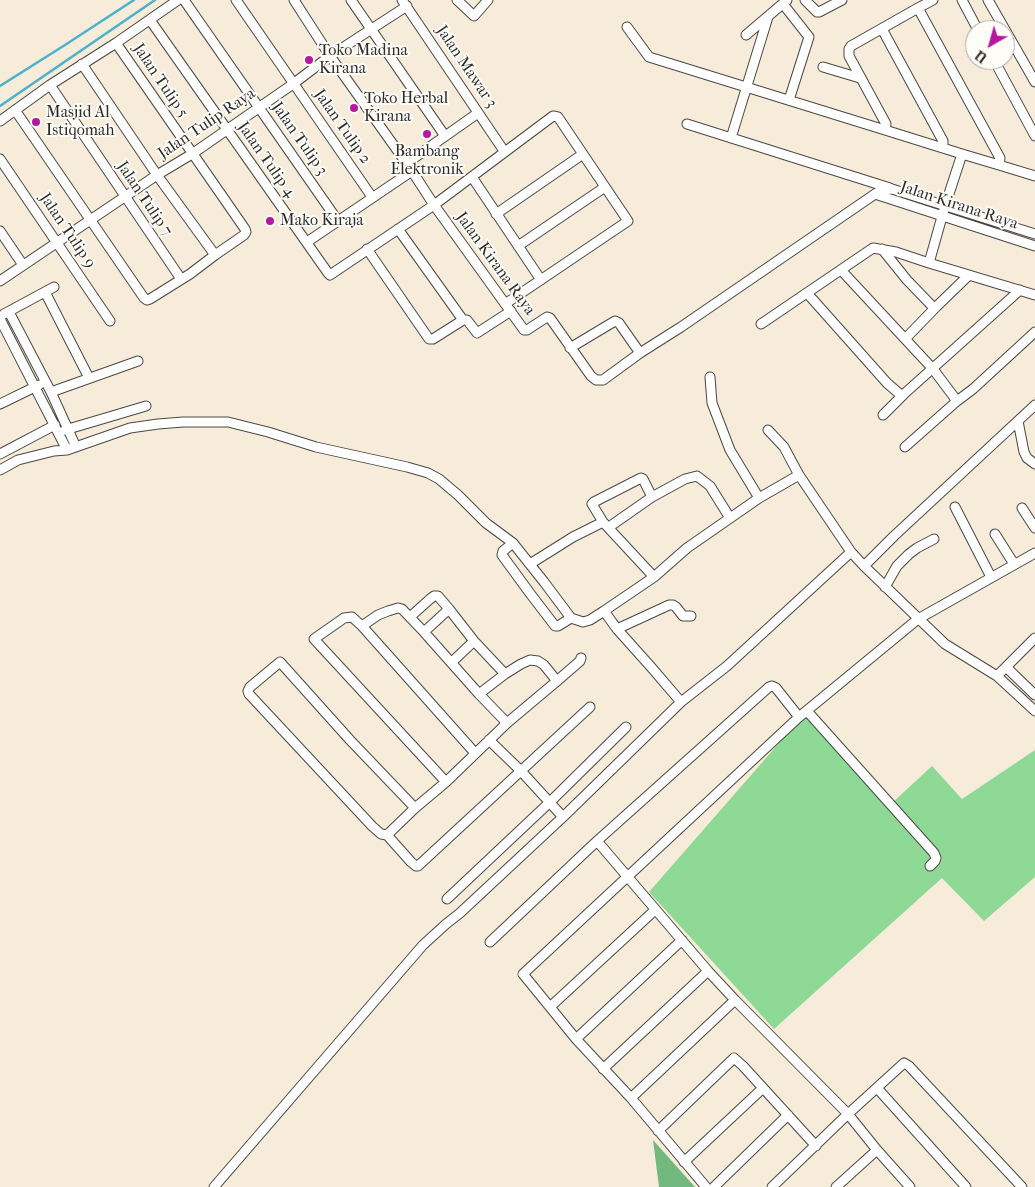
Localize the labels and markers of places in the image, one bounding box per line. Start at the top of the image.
place label: Toko Madina Kirana [319,41,408,79]
marker: Toko Madina Kirana [303,54,315,66]
place label: Toko Herbal Kirana [364,89,448,127]
marker: Toko Herbal Kirana [348,102,360,114]
place label: Masjid Al Istiqomah [46,103,114,141]
marker: Masjid Al Istiqomah [30,116,42,128]
marker: Bambang Elektronik [421,128,433,140]
place label: Bambang Elektronik [391,142,463,180]
place label: Mako Kiraja [280,211,364,231]
marker: Mako Kiraja [264,215,276,227]

